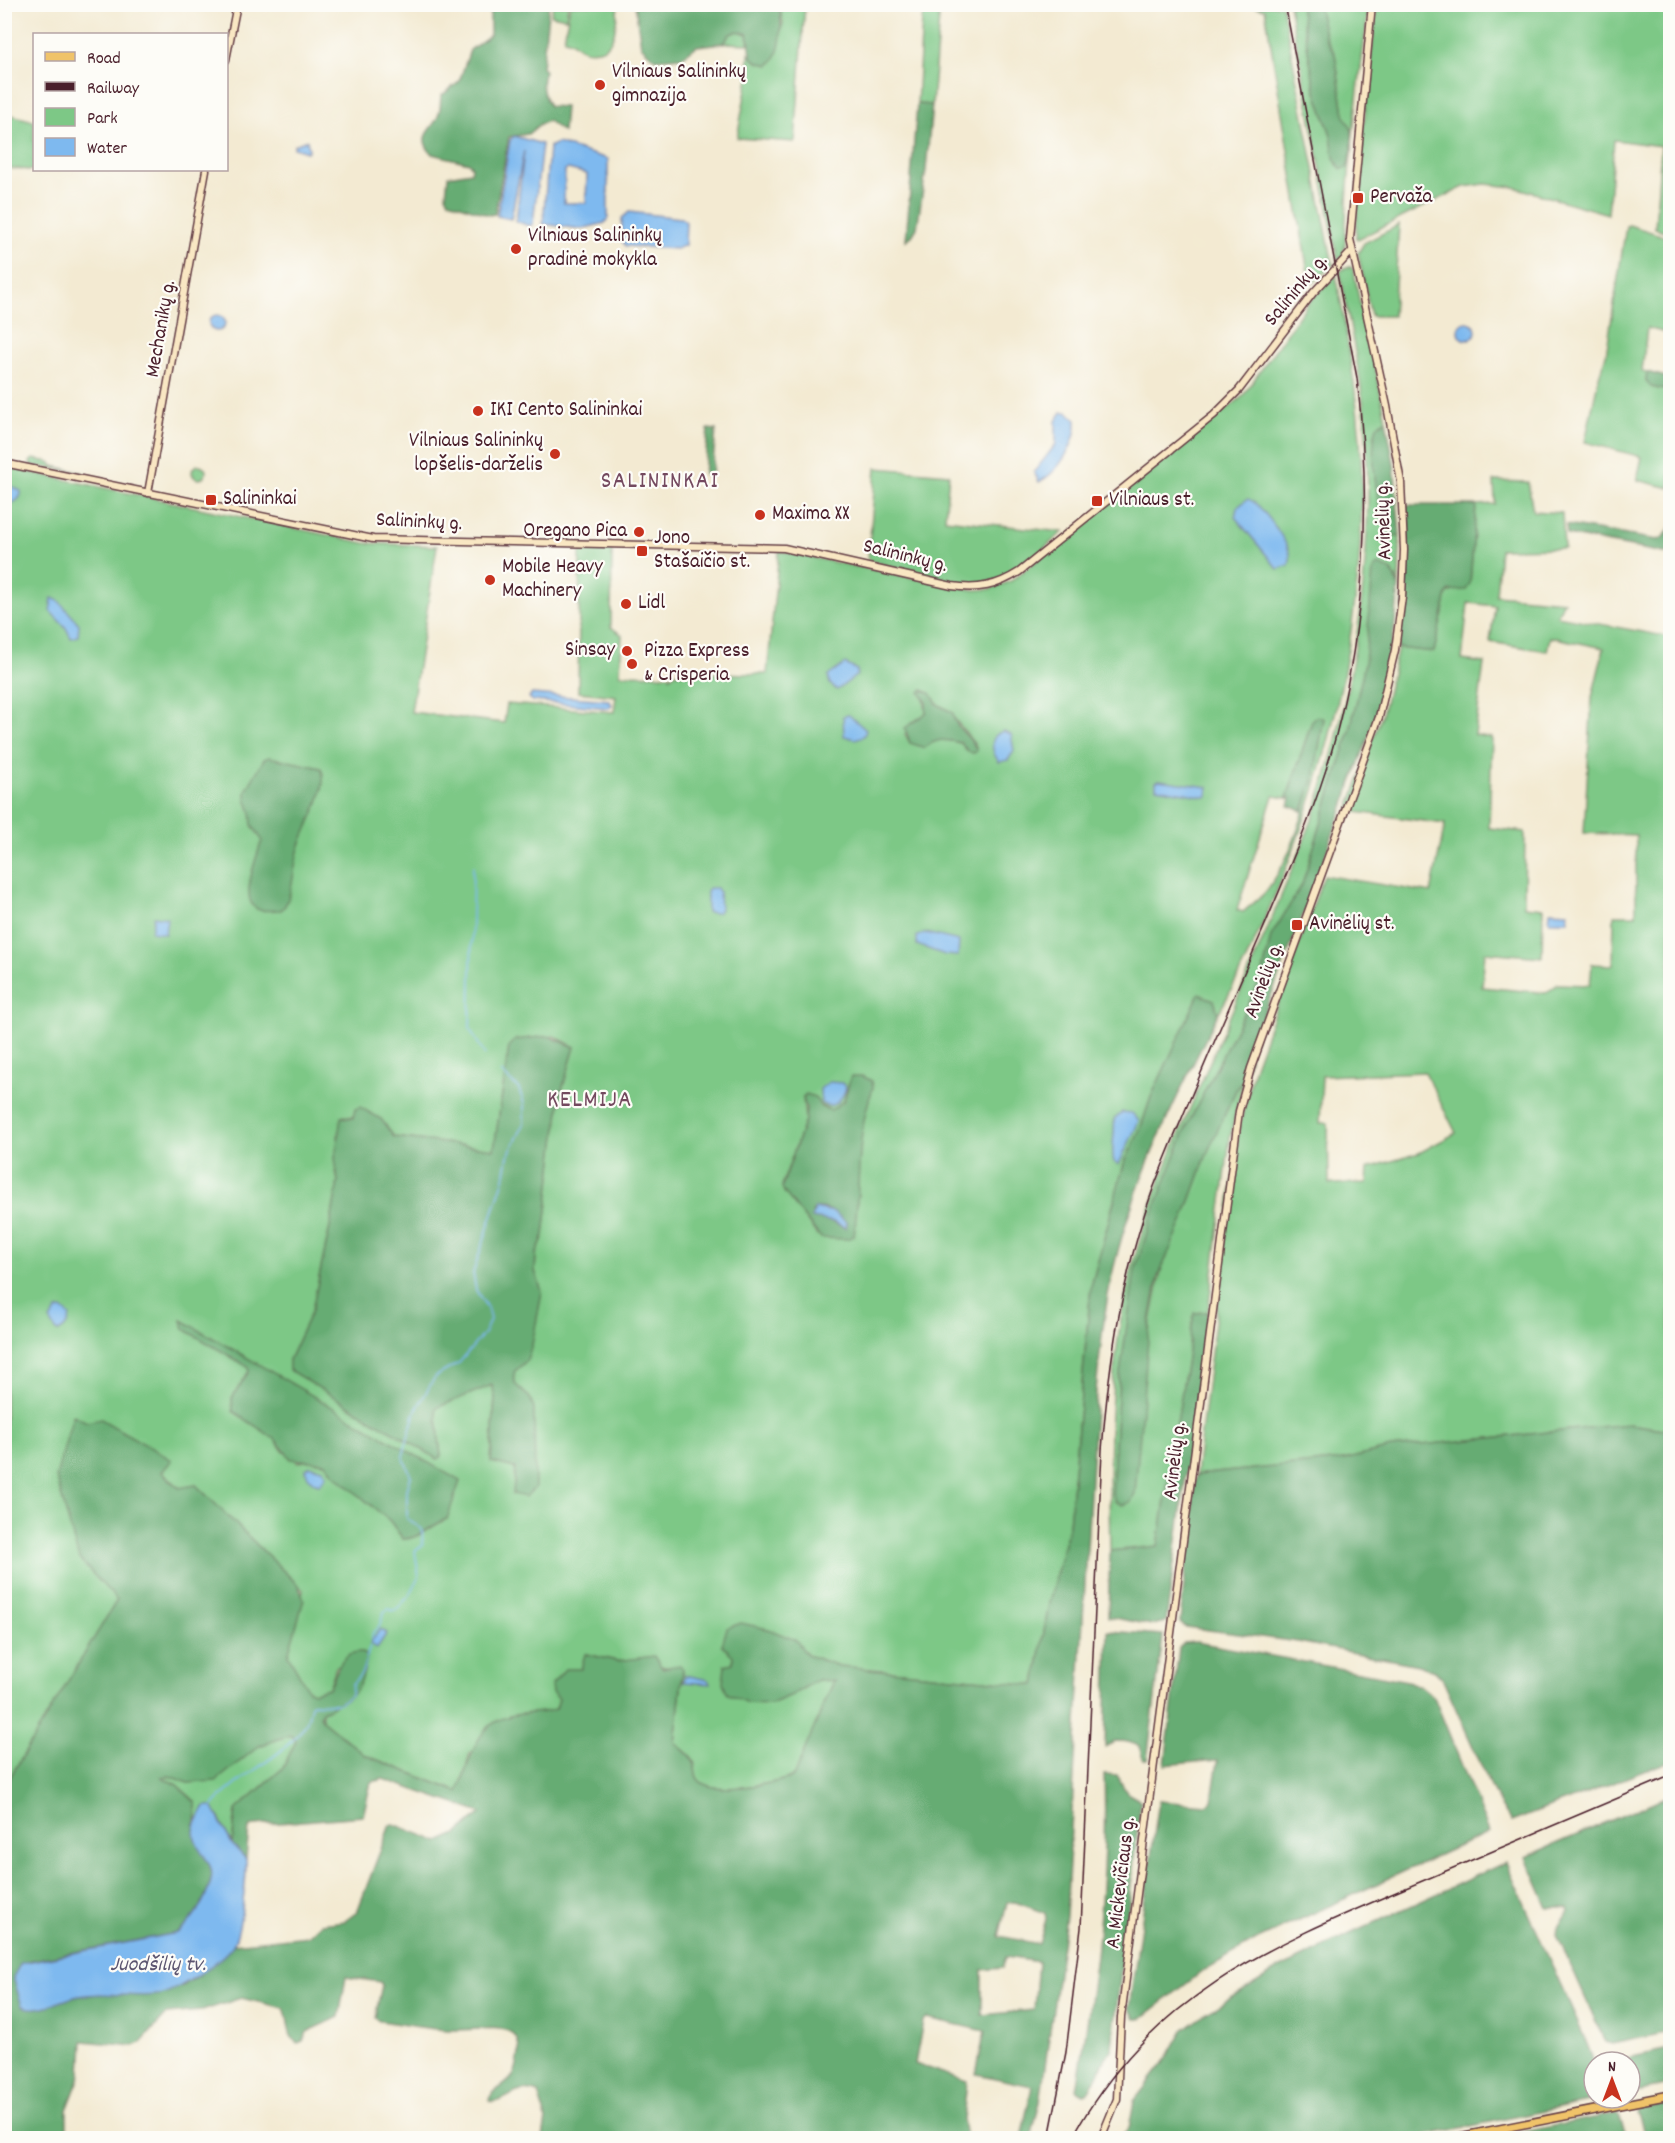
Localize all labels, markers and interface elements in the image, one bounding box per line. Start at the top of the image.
legend [33,33,228,171]
text: Road [87,47,121,72]
place label: Vilniaus Salininkų gimnazija [612,58,746,112]
text: Railway [87,77,140,102]
marker: Vilniaus Salininkų gimnazija [593,78,607,92]
text: Park [87,107,118,132]
text: Water [87,137,127,162]
place label: Pervaža [1370,183,1433,213]
marker: Pervaža [1351,191,1365,205]
place label: Vilniaus Salininkų pradinė mokykla [528,222,662,276]
marker: Vilniaus Salininkų pradinė mokykla [509,242,523,256]
street label: Salininkų g. [1258,248,1336,334]
street label: Mechanikų g. [139,278,185,380]
place label: IKI Cento Salininkai [490,396,642,426]
marker: IKI Cento Salininkai [471,404,485,418]
place label: Vilniaus Salininkų lopšelis-darželis [409,427,543,481]
marker: Vilniaus Salininkų lopšelis-darželis [548,447,562,461]
district label: SALININKAI [601,465,719,499]
street label: Avinėlių g. [1369,481,1401,561]
place label: Salininkai [223,485,297,515]
place label: Vilniaus st. [1109,486,1194,516]
marker: Salininkai [204,493,218,507]
marker: Vilniaus st. [1090,494,1104,508]
place label: Maxima XX [772,500,850,530]
street label: Salininkų g. [375,506,463,540]
marker: Maxima XX [753,508,767,522]
place label: Oregano Pica [523,517,628,547]
place label: Jono Stašaičio st. [654,524,750,578]
marker: Oregano Pica [632,525,646,539]
street label: Salininkų g. [859,532,951,582]
marker: Jono Stašaičio st. [635,544,649,558]
place label: Mobile Heavy Machinery [502,553,603,607]
marker: Mobile Heavy Machinery [483,573,497,587]
place label: Lidl [638,589,665,619]
marker: Lidl [619,597,633,611]
place label: Sinsay [565,636,615,666]
place label: Pizza Express & Crisperia [644,637,750,691]
marker: Sinsay [620,644,634,658]
marker: Pizza Express & Crisperia [625,657,639,671]
place label: Avinėlių st. [1309,910,1395,940]
marker: Avinėlių st. [1290,918,1304,932]
street label: Avinėlių g. [1238,939,1292,1023]
district label: KELMIJA [547,1084,633,1118]
street label: Avinėlių g. [1156,1420,1196,1502]
street label: A. Mickevičiaus g. [1099,1816,1145,1950]
water label: Juodšilių tv. [110,1950,206,1981]
north arrow [1582,2050,1642,2110]
text: N [1608,2056,1616,2079]

